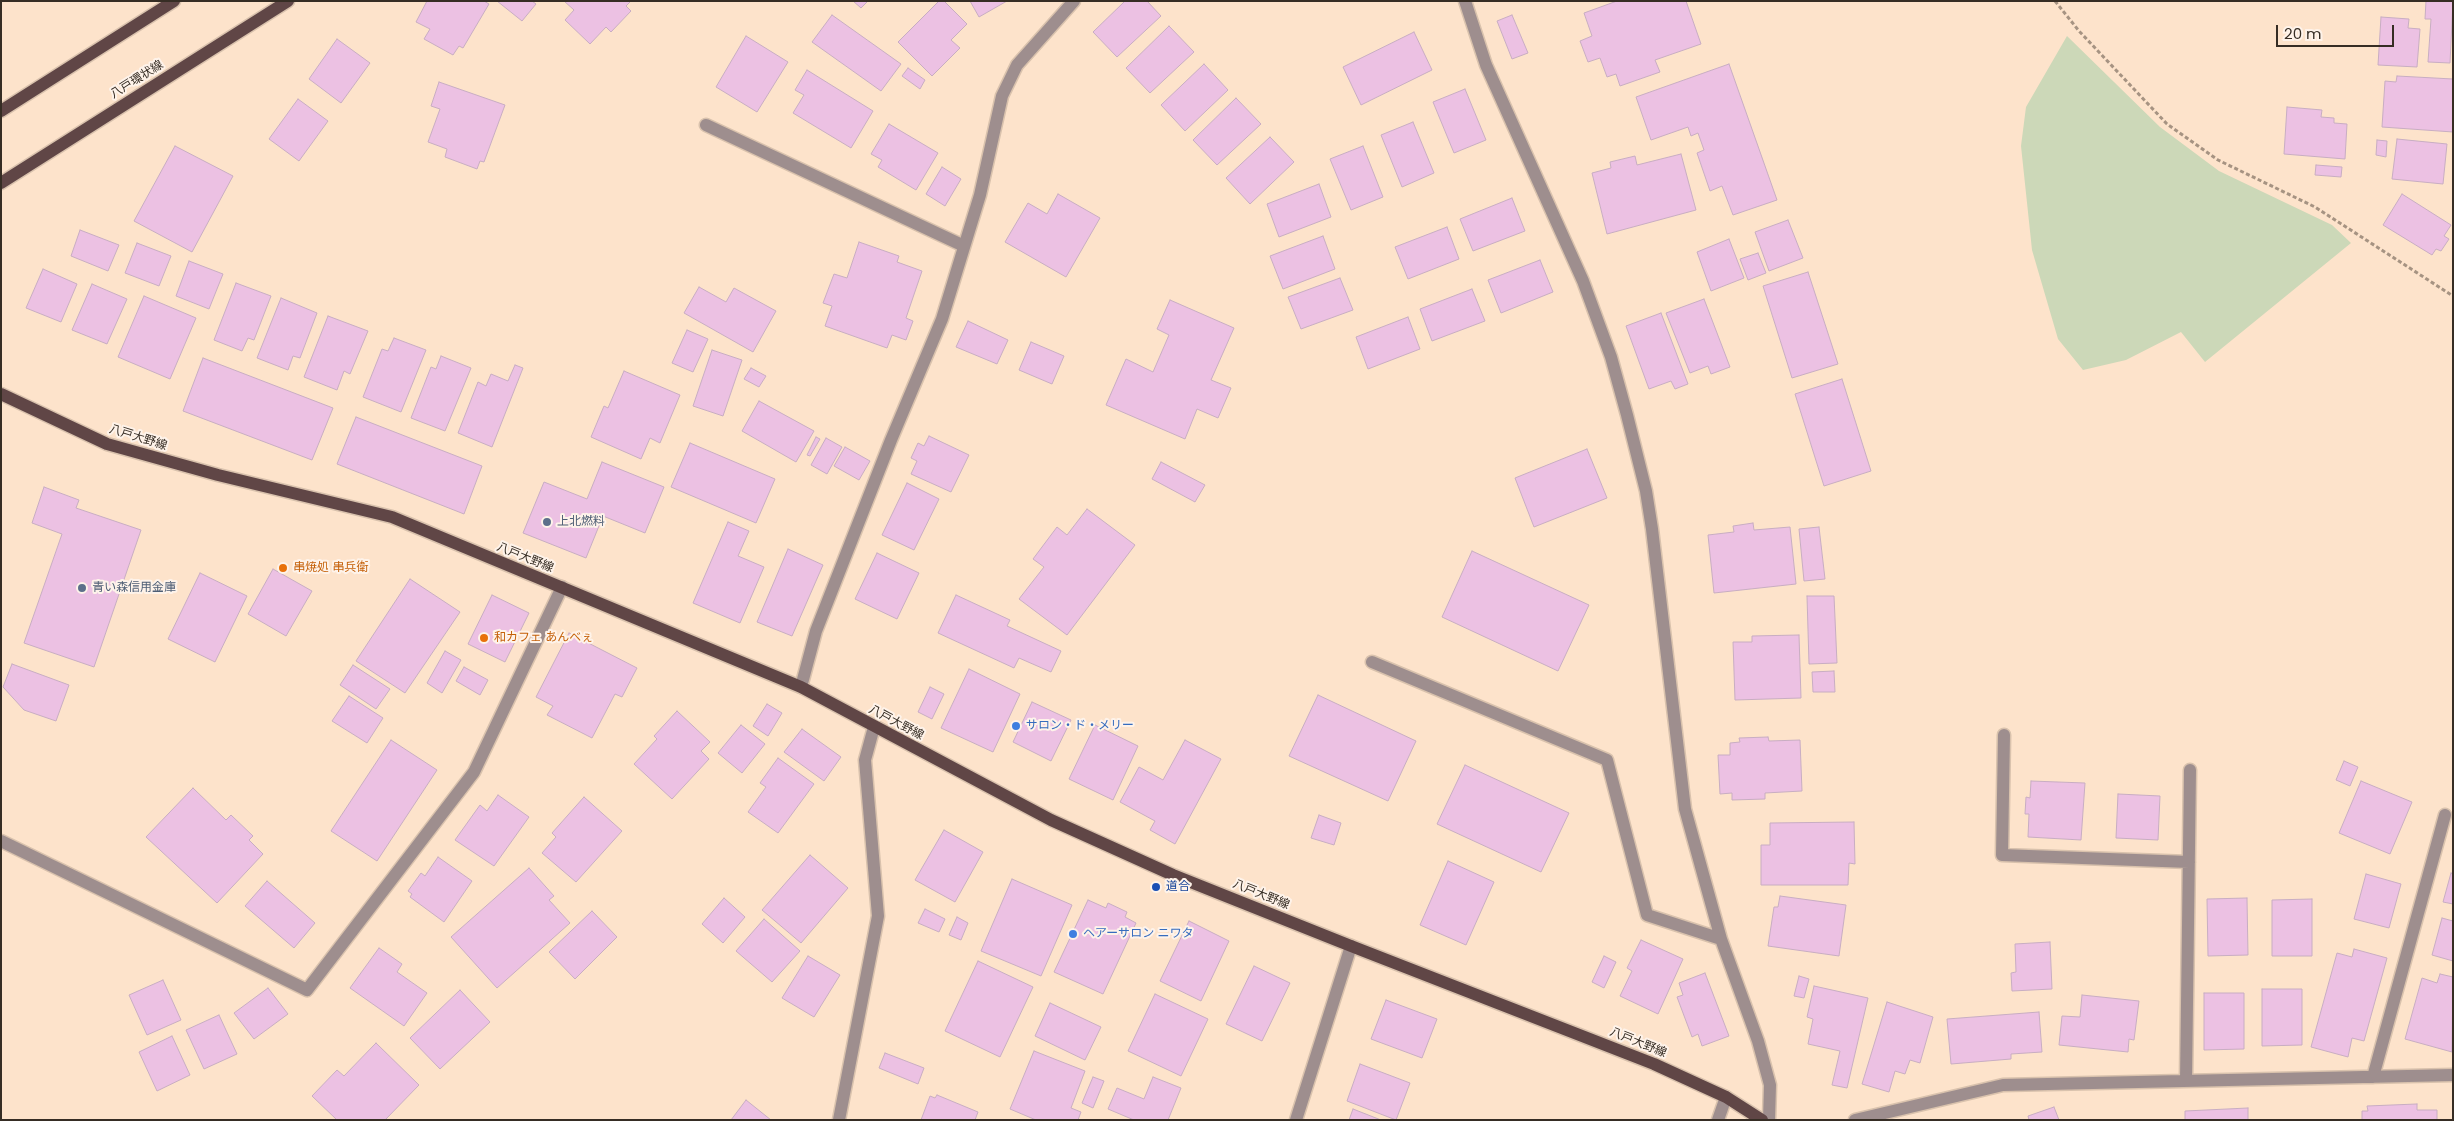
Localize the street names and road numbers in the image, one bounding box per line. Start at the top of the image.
street label: 八戸環状線 [108,58,166,102]
street label: 八戸大野線 [107,422,169,454]
street label: 八戸大野線 [494,540,556,576]
street label: 八戸大野線 [866,703,926,743]
street label: 八戸大野線 [1230,877,1292,913]
street label: 八戸大野線 [1607,1025,1669,1061]

